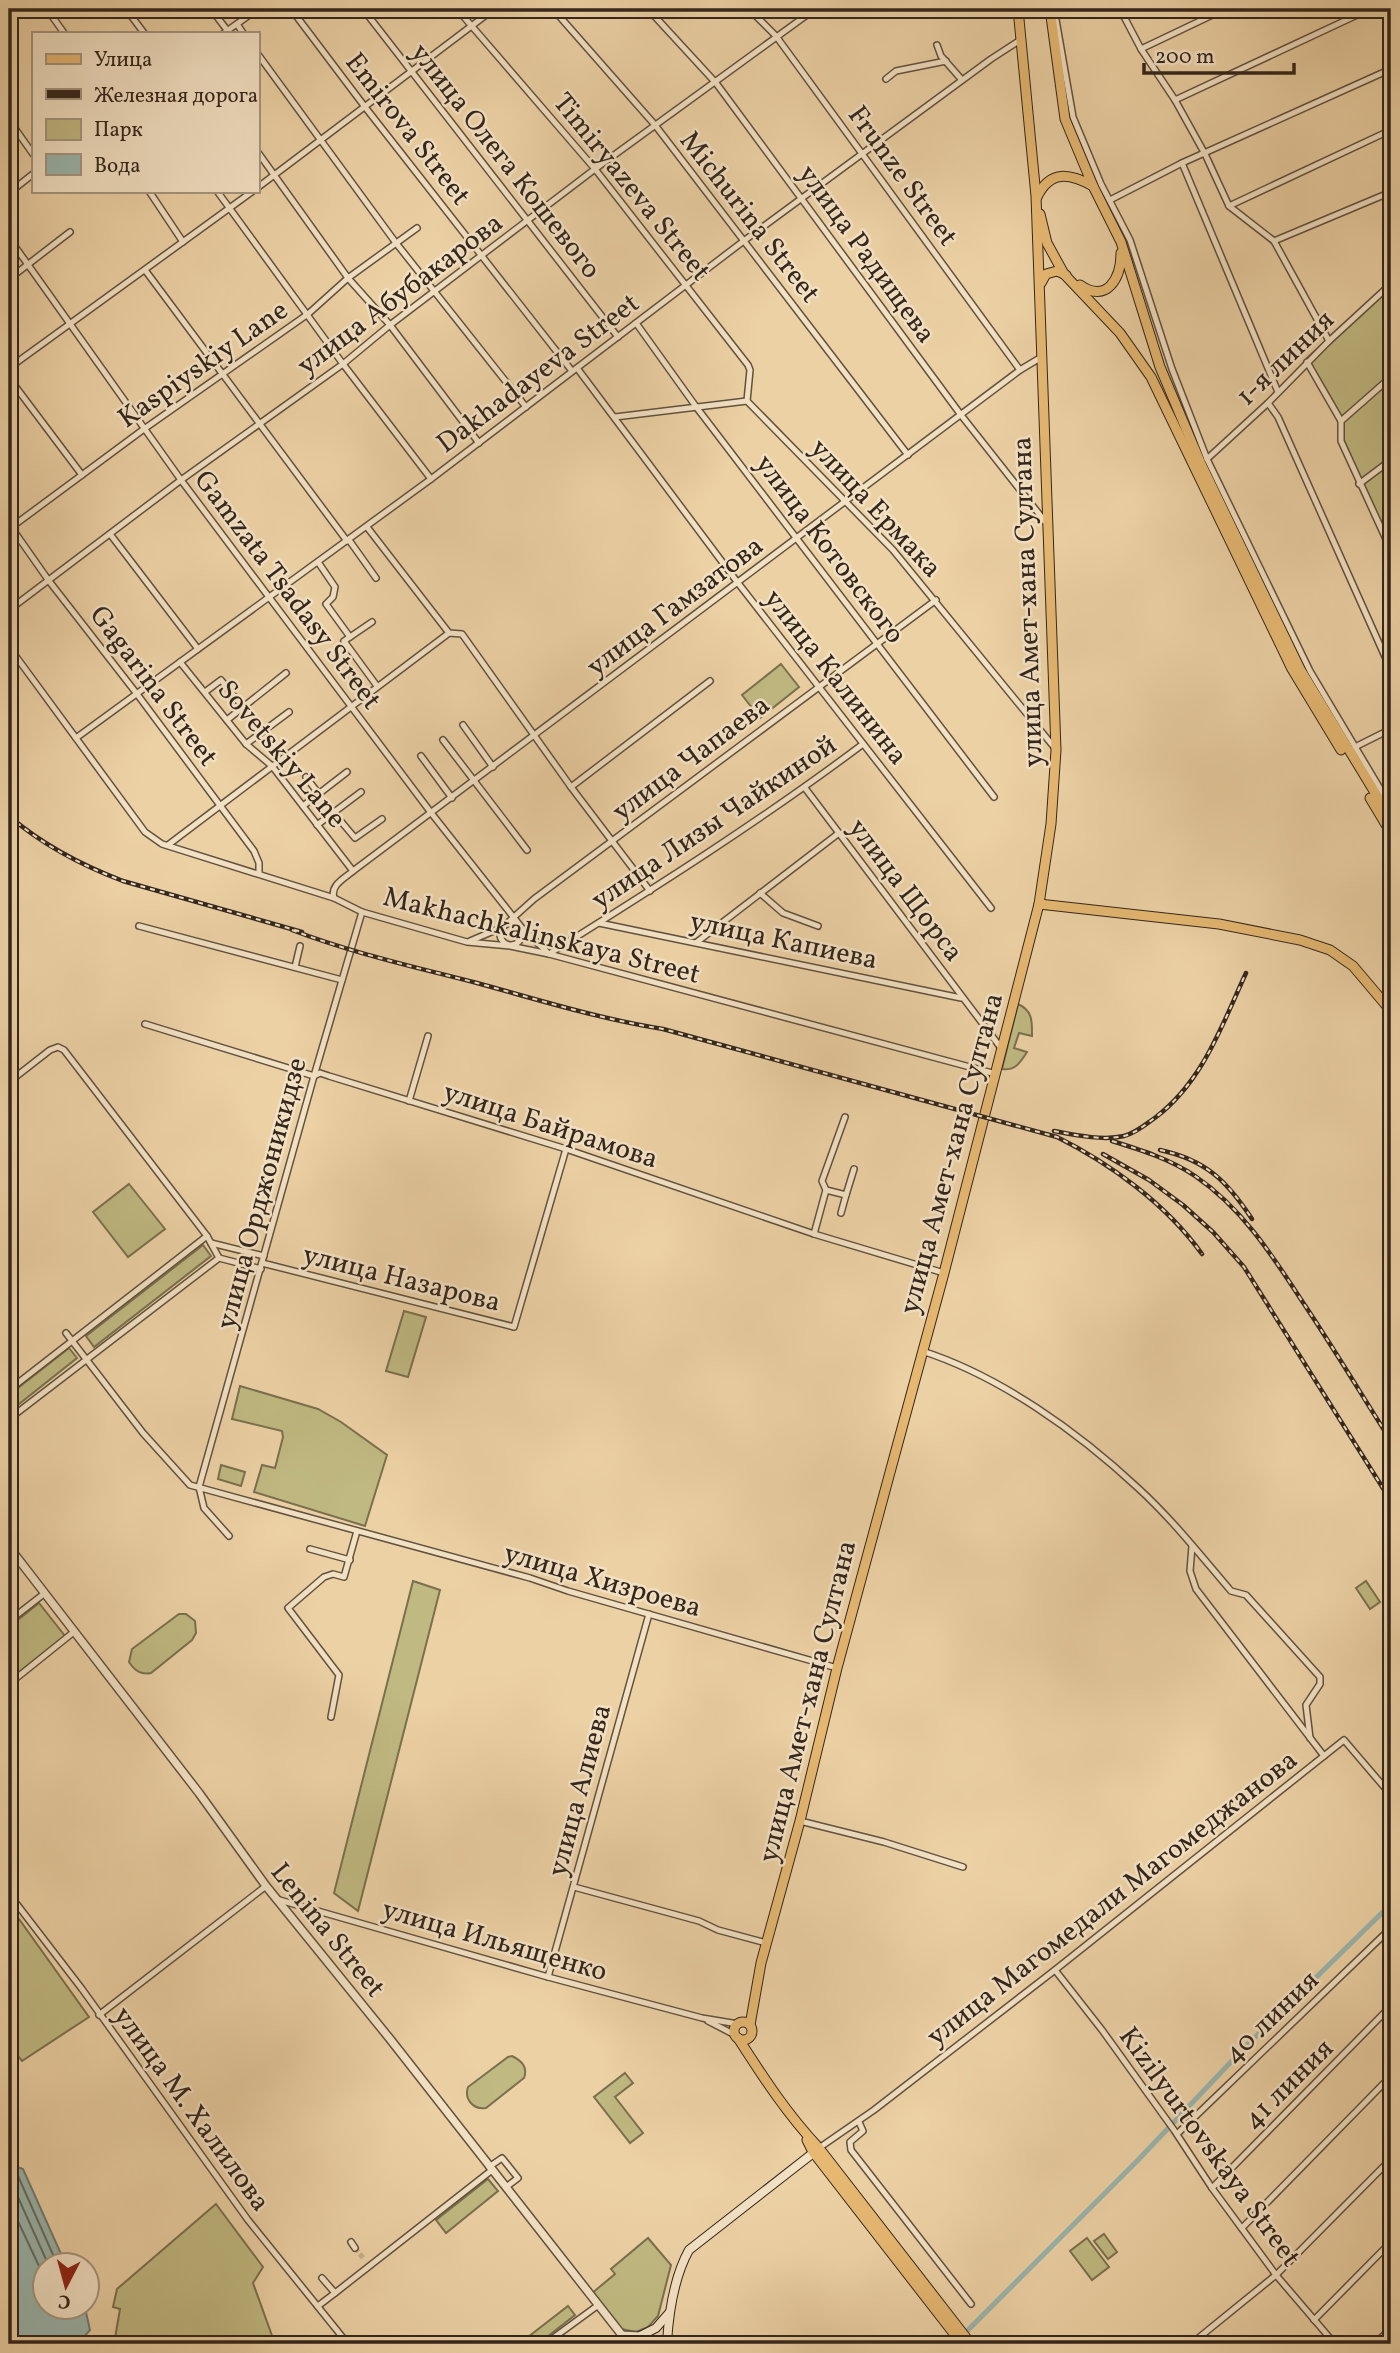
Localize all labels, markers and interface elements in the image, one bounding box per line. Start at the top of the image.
legend [32,32,259,192]
scale bar [1144,32,1295,76]
street label: улица Олега Кошевого [401,35,610,288]
text: 200 m [1155,43,1215,72]
street label: Emirova Street [335,45,479,214]
text: Улица [94,46,152,75]
text: Железная дорога [94,82,258,111]
street label: Timiryazeva Street [543,85,719,290]
street label: Frunze Street [838,98,966,255]
text: Парк [94,116,143,145]
street label: Michurina Street [669,123,829,312]
text: Вода [94,152,141,181]
street label: улица Радищева [788,157,944,352]
street label: улица Абубакарова [289,205,512,385]
street label: Dakhadayeva Street [429,285,648,463]
street label: Kaspiyskiy Lane [110,292,296,438]
street label: 1-я линия [1228,302,1344,416]
street label: улица Ермака [800,430,950,587]
street label: улица Амет-хана Султана [1003,436,1054,768]
street label: улица Котовского [745,447,913,652]
street label: Gamzata Tsadasy Street [184,463,390,718]
street label: улица Гамзатова [579,527,772,687]
street label: улица Калинина [754,581,916,774]
street label: Gagarina Street [80,598,226,775]
street label: Sovetskiy Lane [207,672,355,837]
street label: улица Чапаева [604,687,779,831]
street label: улица Лизы Чайкиной [584,726,845,920]
street label: улица Щорса [838,811,972,970]
street label: Makhachkalinskaya Street [379,878,704,995]
street label: улица Капиева [686,902,881,980]
street label: улица Амет-хана Султана [891,989,1014,1319]
street label: улица Орджоникидзе [207,1053,317,1334]
street label: улица Байрамова [438,1073,663,1180]
street label: улица Назарова [298,1236,505,1323]
street label: улица Хизроева [499,1535,706,1628]
street label: улица Амет-хана Султана [749,1536,867,1867]
street label: улица Алиева [539,1700,622,1881]
street label: улица Магомедали Магомеджановa [919,1742,1306,2056]
street label: Lenina Street [260,1855,394,2006]
street label: улица Ильященко [377,1891,612,1992]
street label: 40 линия [1215,1962,1328,2073]
street label: улица М. Халилова [103,1999,279,2220]
street label: Kizilyurtovskaya Street [1108,2019,1309,2276]
street label: 41 линия [1235,2031,1343,2139]
north arrow [32,2252,102,2322]
text: С [57,2287,72,2314]

